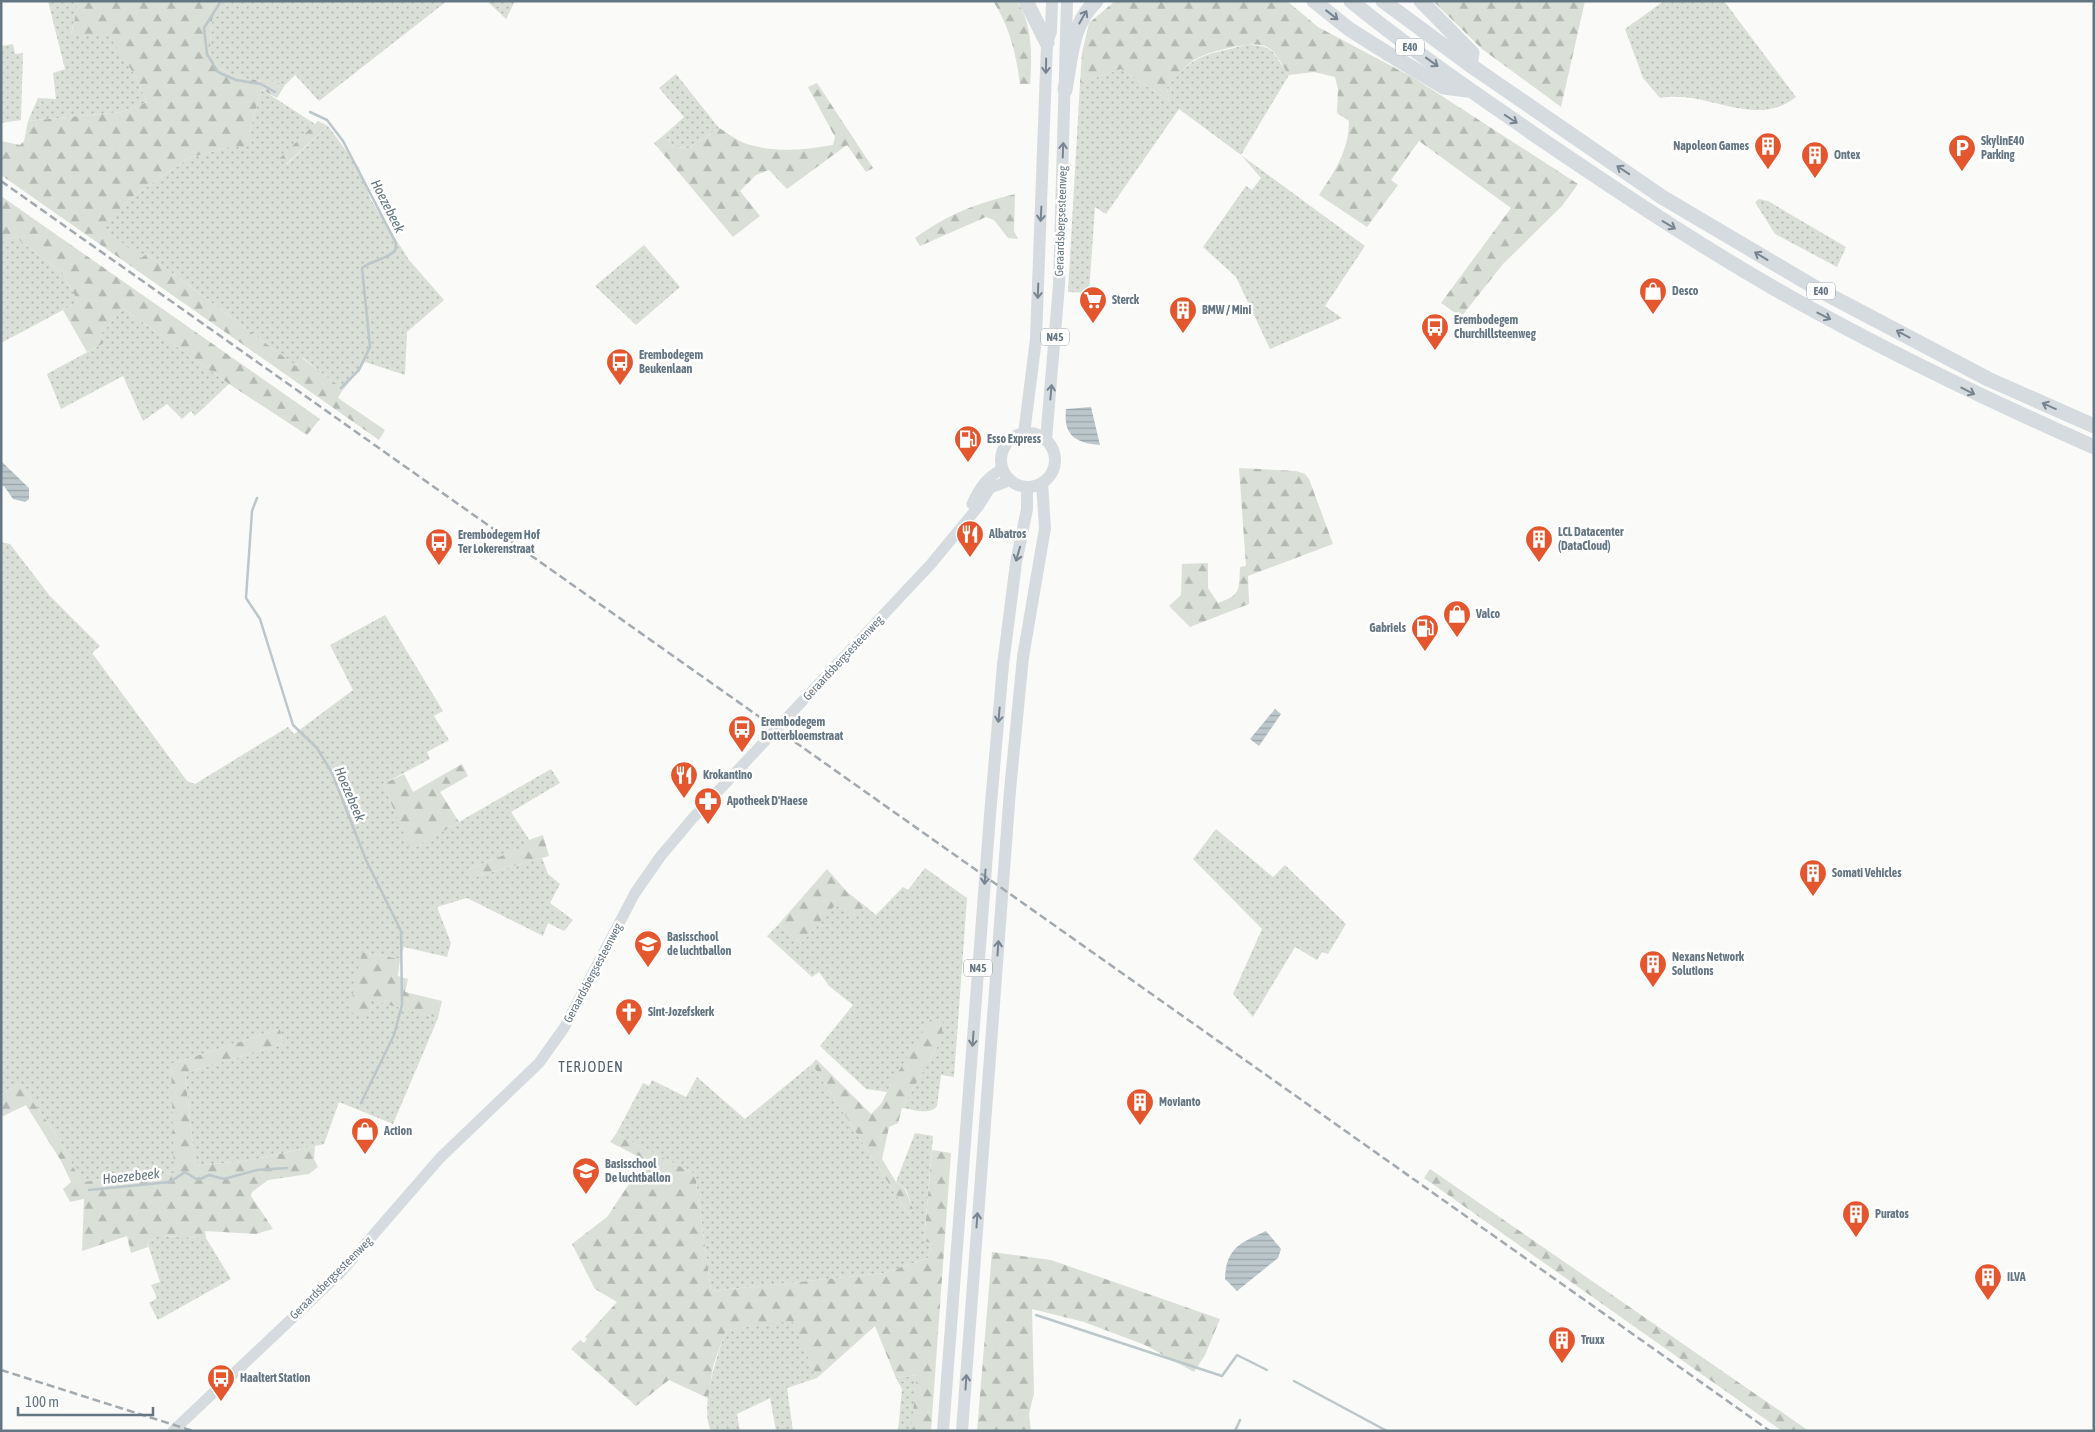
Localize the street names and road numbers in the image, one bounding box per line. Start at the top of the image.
road number: E40 [1396,38,1424,56]
street label: Geraardsbergsesteenweg [1052,165,1070,277]
road number: E40 [1807,282,1835,300]
road number: N45 [1041,328,1069,346]
street label: Geraardsbergsesteenweg [800,612,886,703]
street label: Geraardsbergsesteenweg [561,920,626,1025]
road number: N45 [964,960,992,976]
street label: Geraardsbergsesteenweg [287,1233,376,1322]

